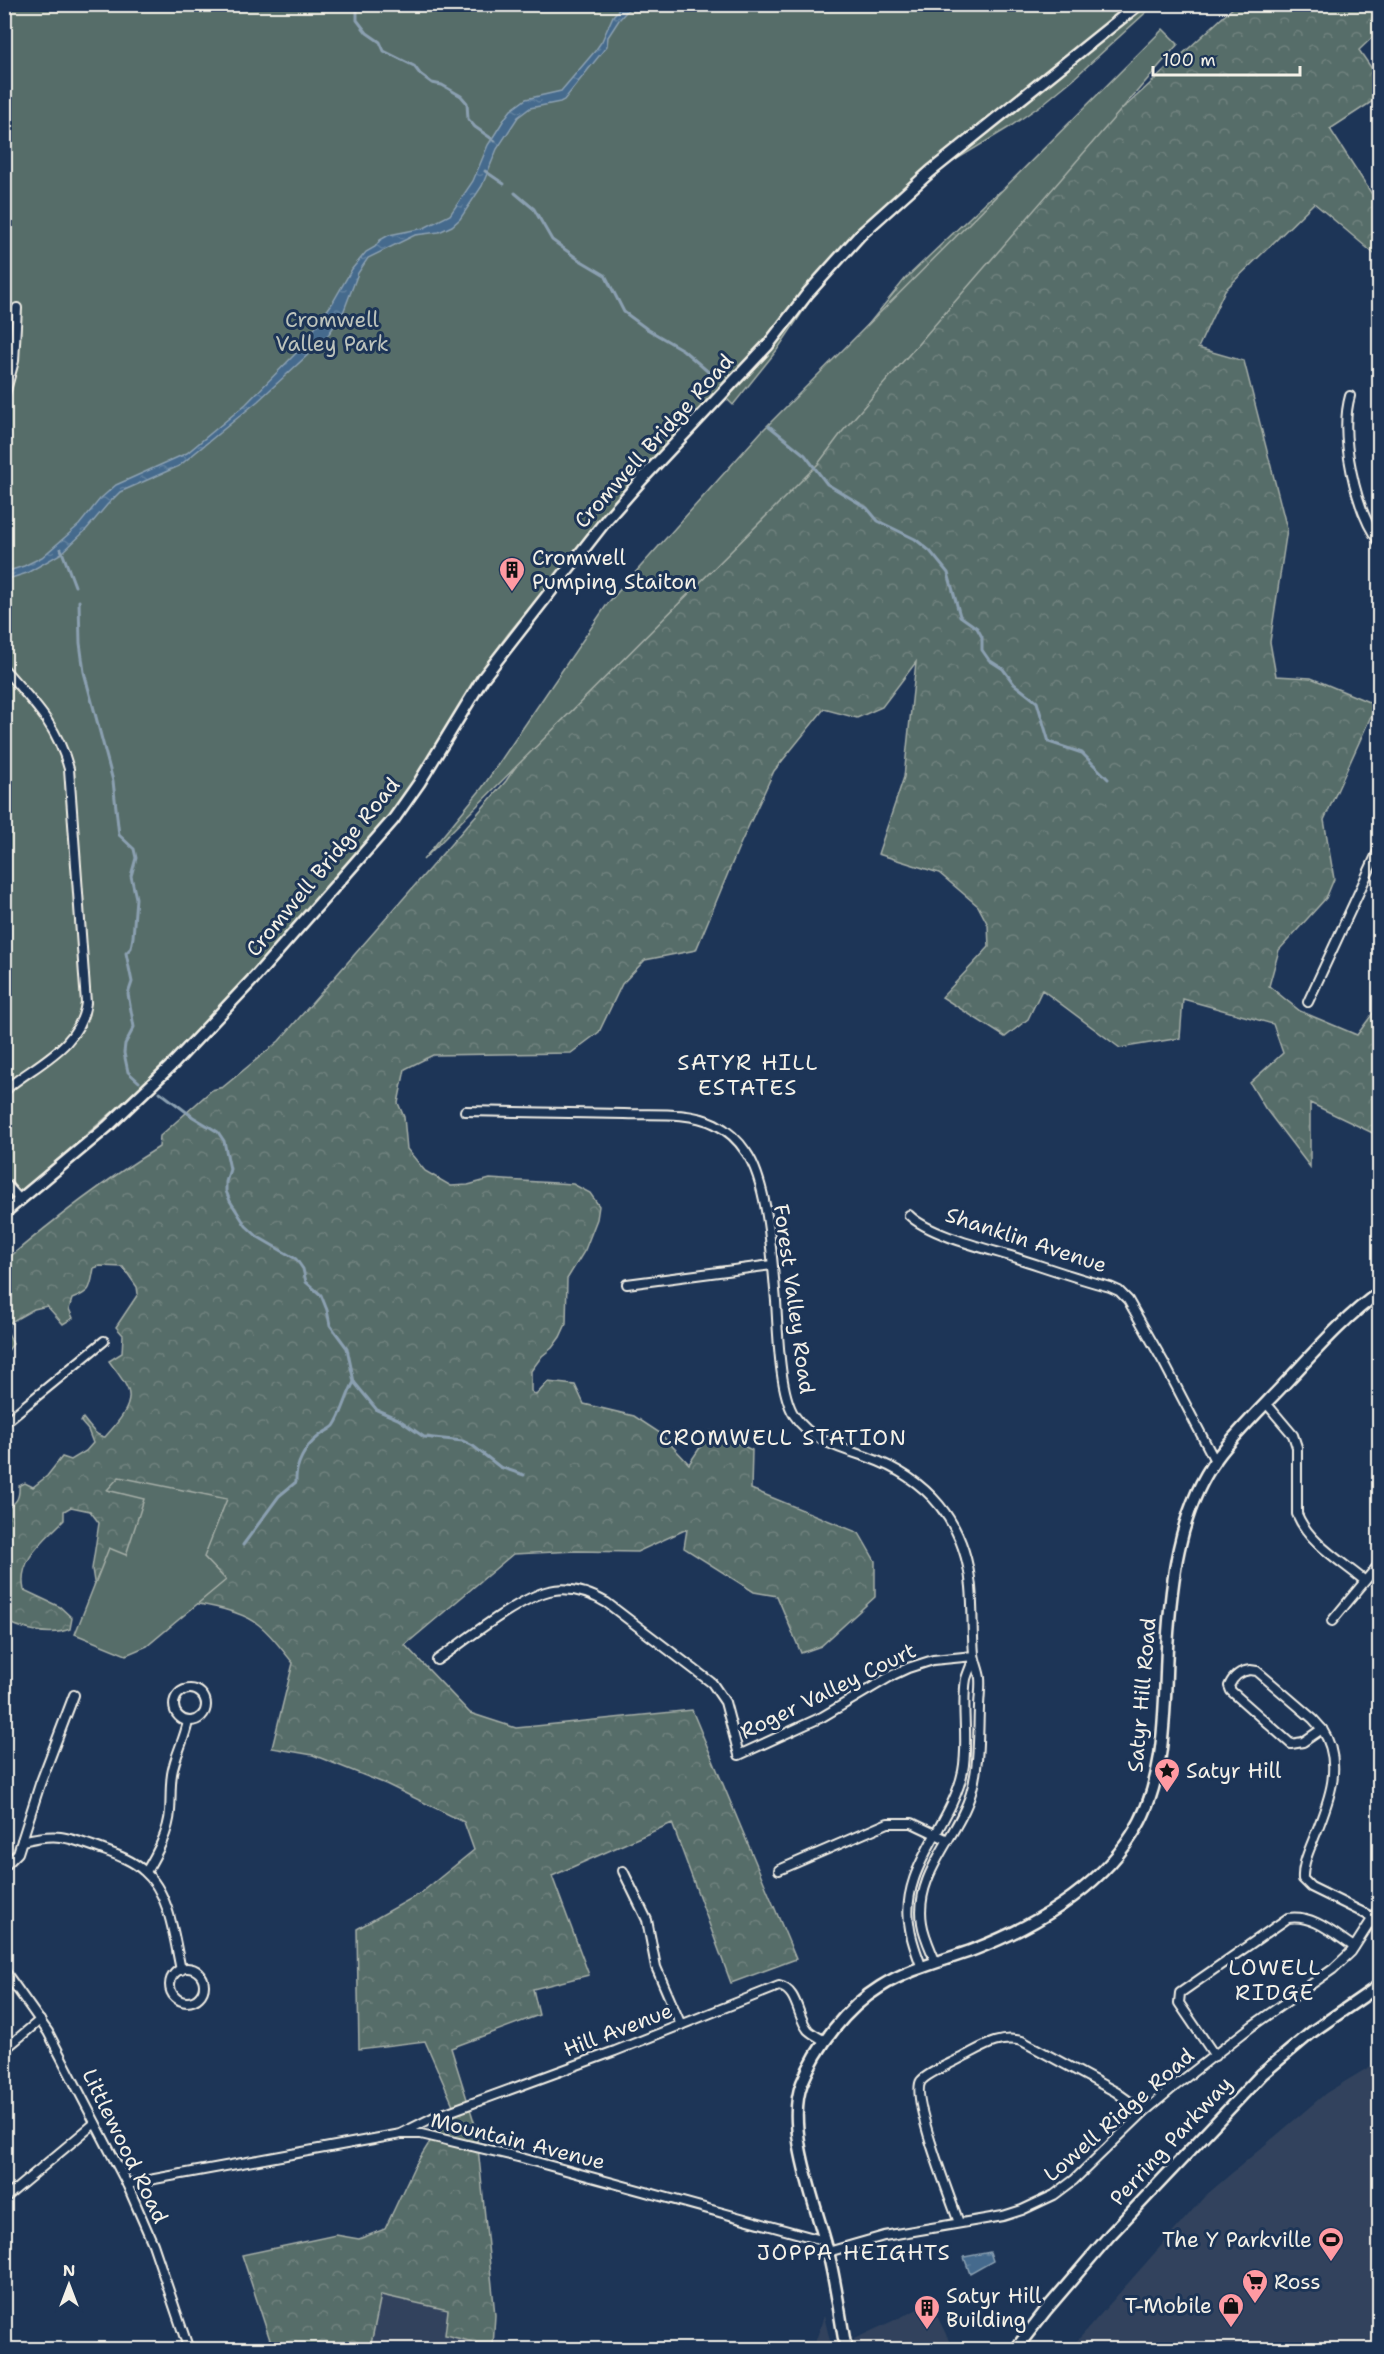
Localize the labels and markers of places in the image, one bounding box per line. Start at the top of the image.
place label: Cromwell Pumping Staiton [532,544,697,596]
building icon: Cromwell Pumping Staiton [497,555,527,593]
place icon: Satyr Hill [1152,1756,1182,1794]
place label: Satyr Hill [1186,1757,1282,1785]
sports icon: The Y Parkville [1316,2225,1346,2263]
place label: The Y Parkville [1162,2226,1312,2254]
supermarket icon: Ross [1240,2267,1270,2305]
place label: Ross [1274,2268,1321,2296]
place label: Satyr Hill Building [946,2282,1042,2334]
shop icon: T-Mobile [1216,2291,1246,2329]
place label: T-Mobile [1125,2292,1212,2320]
building icon: Satyr Hill Building [912,2293,942,2331]

